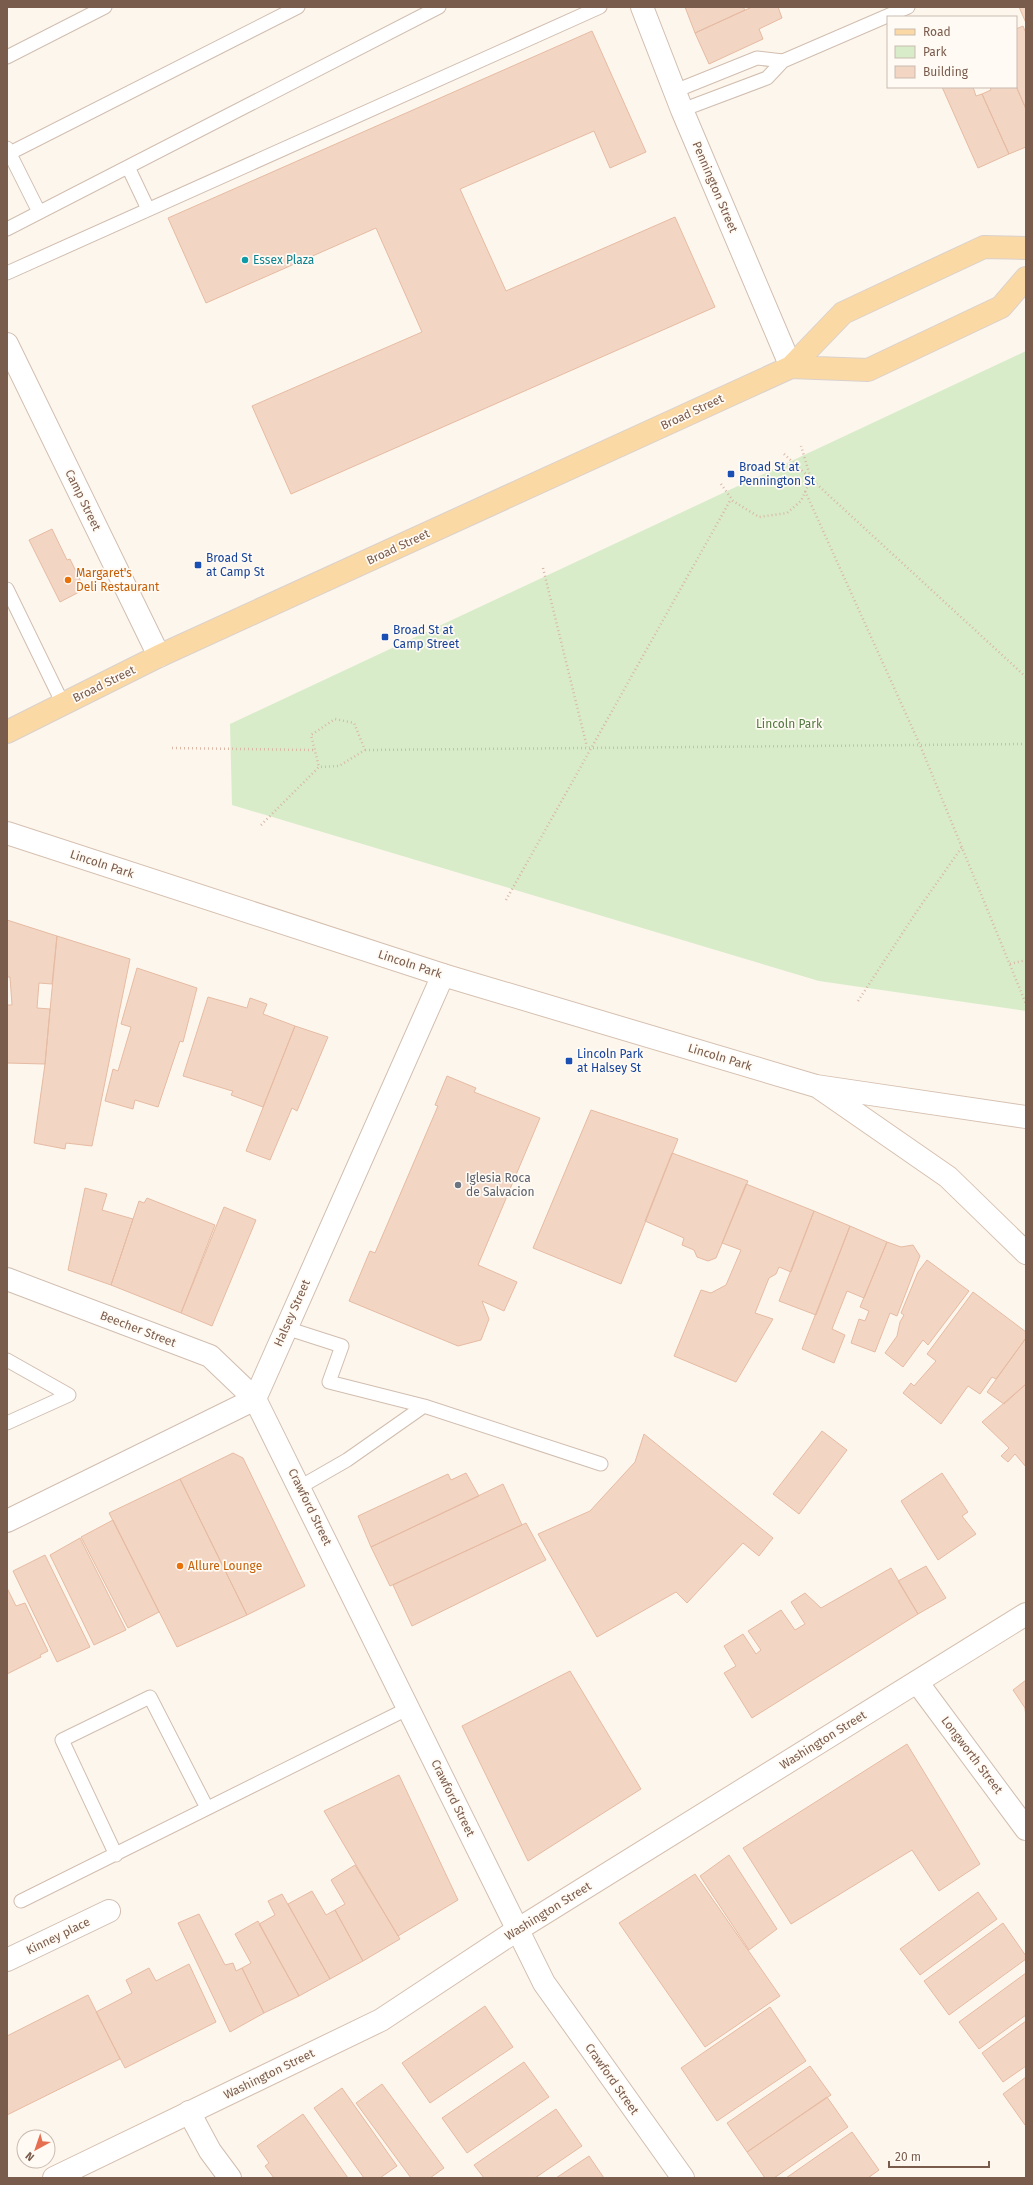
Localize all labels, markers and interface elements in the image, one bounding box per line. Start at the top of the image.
legend [887,16,1017,88]
text: Road [923,25,951,39]
text: Park [923,45,947,59]
text: Building [923,65,969,79]
street label: Pennington Street [689,139,741,235]
place label: Essex Plaza [253,253,314,267]
marker: Essex Plaza [240,255,250,265]
street label: Broad Street [658,391,726,433]
place label: Broad St at Pennington St [739,460,816,488]
street label: Camp Street [62,467,104,533]
marker: Broad St at Pennington St [726,469,736,479]
street label: Broad Street [364,526,432,568]
place label: Broad St at Camp St [206,551,265,579]
marker: Broad St at Camp St [193,560,203,570]
place label: Margaret's Deli Restaurant [76,566,160,594]
marker: Margaret's Deli Restaurant [63,575,73,585]
place label: Broad St at Camp Street [393,623,460,651]
marker: Broad St at Camp Street [380,632,390,642]
street label: Broad Street [70,663,138,705]
park label: Lincoln Park [756,717,823,731]
street label: Lincoln Park [68,847,136,881]
street label: Lincoln Park [376,947,444,981]
street label: Lincoln Park [686,1041,755,1074]
place label: Lincoln Park at Halsey St [577,1047,644,1075]
marker: Lincoln Park at Halsey St [564,1056,574,1066]
place label: Iglesia Roca de Salvacion [466,1171,535,1199]
marker: Iglesia Roca de Salvacion [453,1180,463,1190]
street label: Halsey Street [271,1277,313,1349]
street label: Beecher Street [98,1308,178,1350]
street label: Crawford Street [285,1466,335,1548]
place label: Allure Lounge [188,1559,262,1573]
marker: Allure Lounge [175,1561,185,1571]
street label: Washington Street [777,1707,869,1772]
street label: Longworth Street [938,1714,1006,1797]
street label: Crawford Street [428,1757,478,1839]
street label: Washington Street [502,1878,594,1943]
street label: Kinney place [24,1915,92,1957]
street label: Crawford Street [582,2041,642,2118]
street label: Washington Street [221,2046,317,2102]
north arrow [16,2129,56,2169]
scale bar [889,2143,989,2169]
text: N [23,2149,37,2164]
text: 20 m [895,2150,921,2164]

